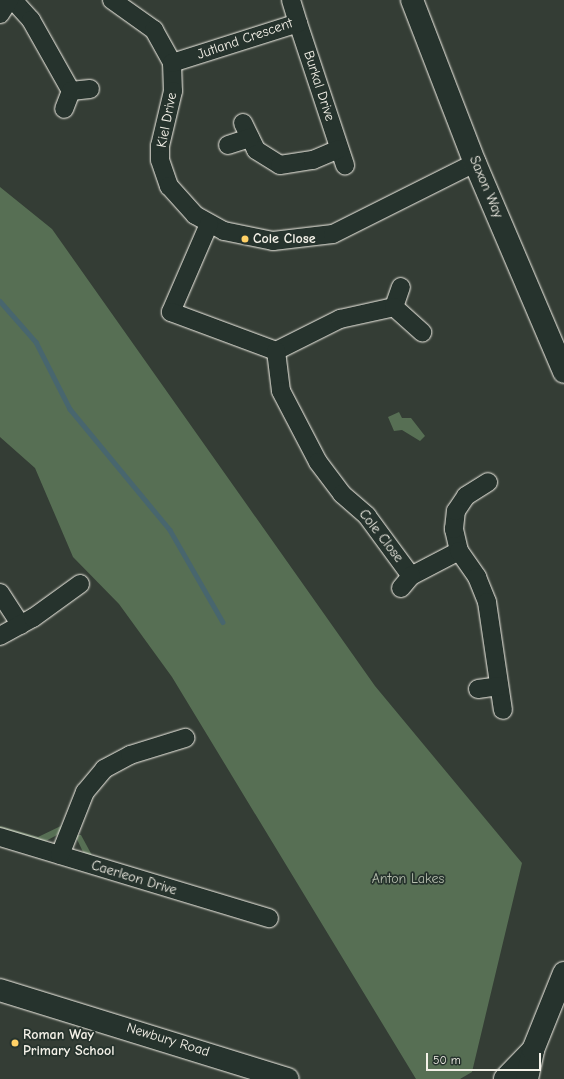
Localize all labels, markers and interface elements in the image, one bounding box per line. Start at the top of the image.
street label: Jutland Crescent [195,15,295,63]
street label: Burkal Drive [300,49,338,123]
street label: Kiel Drive [153,91,181,149]
street label: Saxon Way [465,153,507,221]
place label: Cole Close [253,231,316,247]
marker: Cole Close [240,234,250,244]
street label: Cole Close [355,506,407,566]
street label: Caerleon Drive [89,857,179,899]
park label: Anton Lakes [372,871,444,887]
street label: Newbury Road [124,1019,212,1061]
place label: Roman Way Primary School [23,1027,114,1060]
marker: Roman Way Primary School [10,1038,20,1048]
scale bar [428,1045,543,1071]
text: 50 m [433,1053,461,1067]

